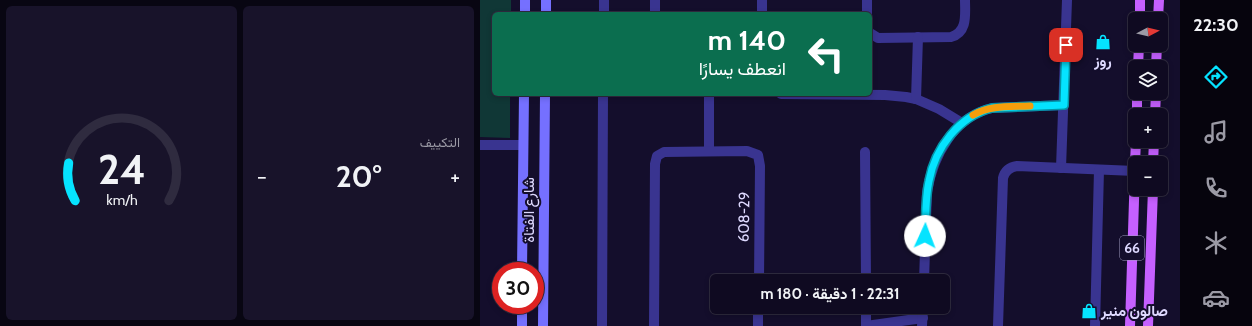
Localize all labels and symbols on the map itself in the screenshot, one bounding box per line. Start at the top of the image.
north arrow [1128,12,1168,52]
pin [1049,28,1083,62]
shop icon: روز [1094,33,1112,51]
place label: روز [1093,52,1112,70]
street label: شارع الفتاة [520,177,540,243]
street label: 608-29 [735,192,753,242]
position arrow [904,215,946,257]
road number: 66 [1120,236,1144,260]
speed limit sign: 30 [492,262,544,314]
shop icon: صالون منير [1080,302,1098,320]
place label: صالون منير [1100,302,1168,320]

